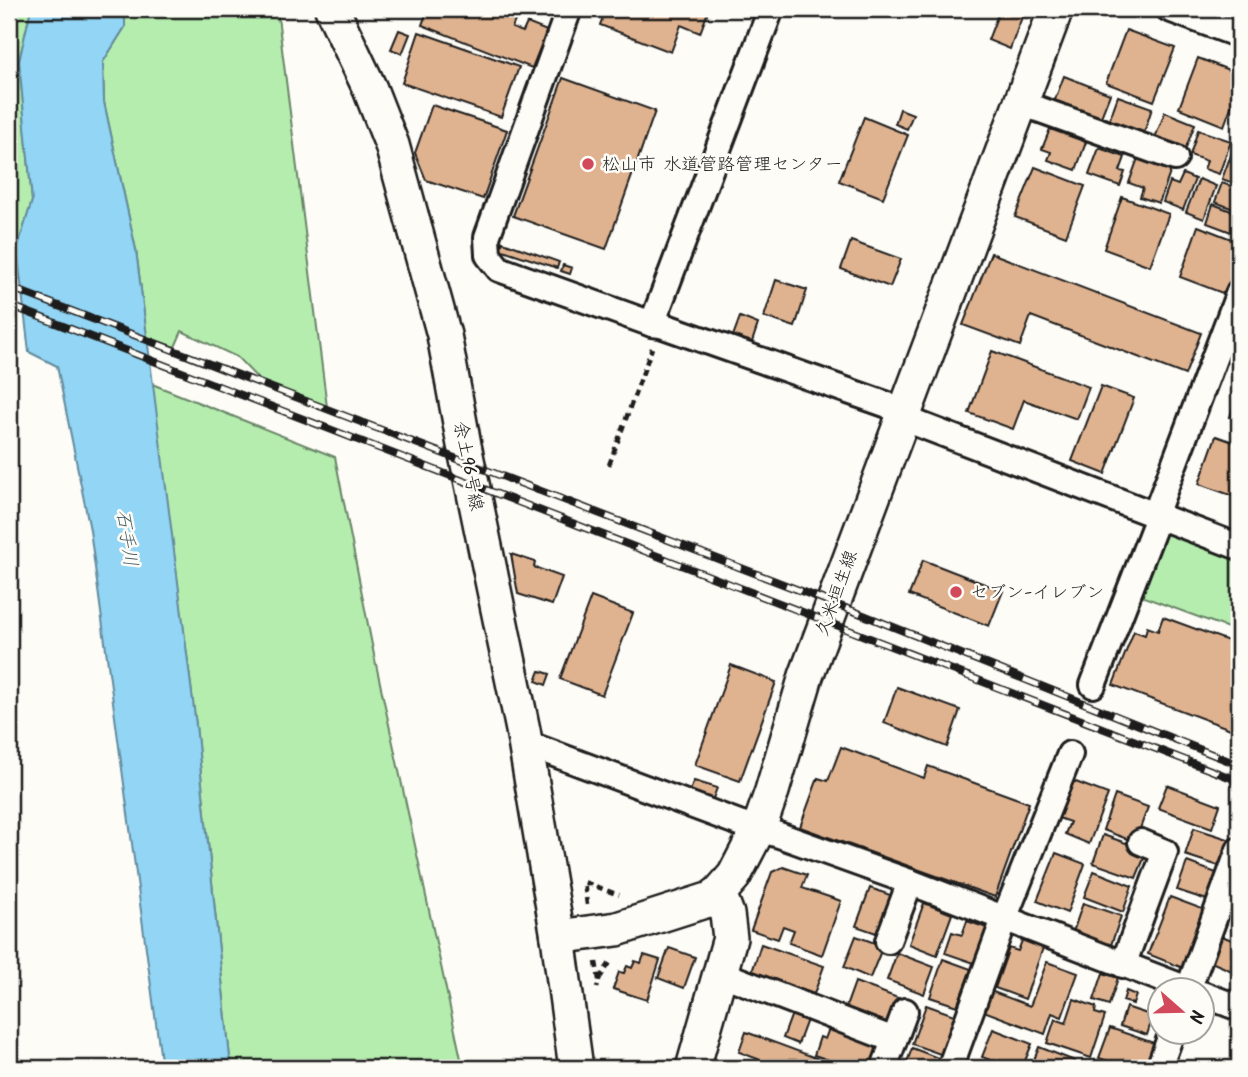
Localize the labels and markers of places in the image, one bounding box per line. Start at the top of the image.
place label: 松山市 水道管路管理センター [602,151,843,180]
marker: 松山市 水道管路管理センター [580,156,596,172]
place label: セブン-イレブン [970,579,1104,608]
marker: セブン-イレブン [948,584,964,600]

